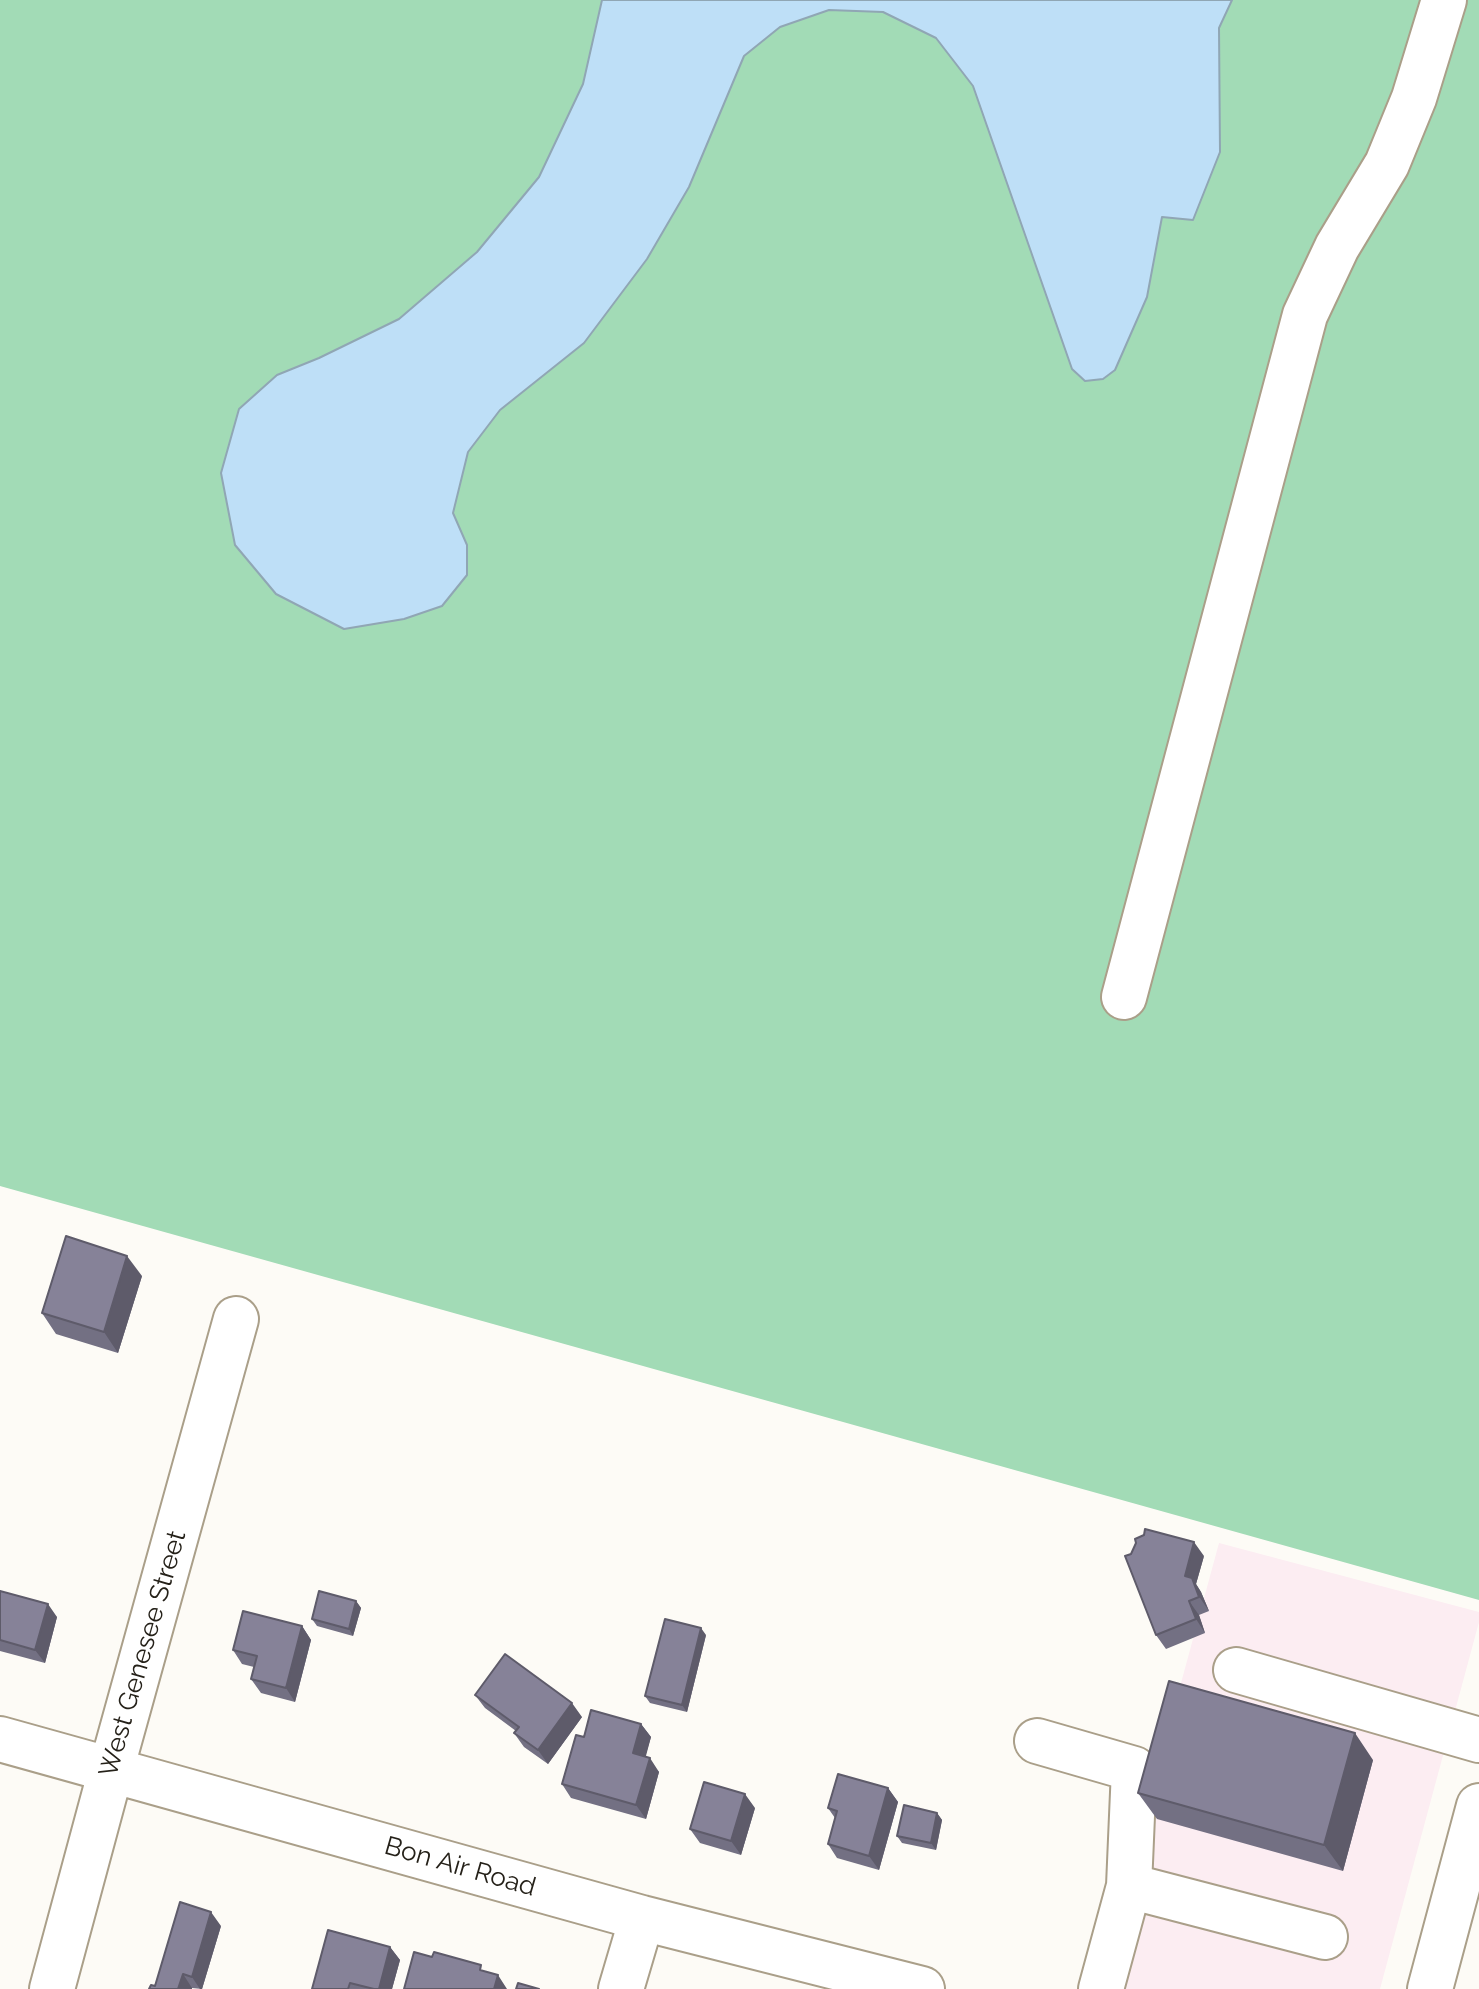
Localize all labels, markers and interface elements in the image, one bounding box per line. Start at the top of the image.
street label: West Genesee Street [93,1527,193,1781]
street label: Bon Air Road [381,1831,539,1903]

